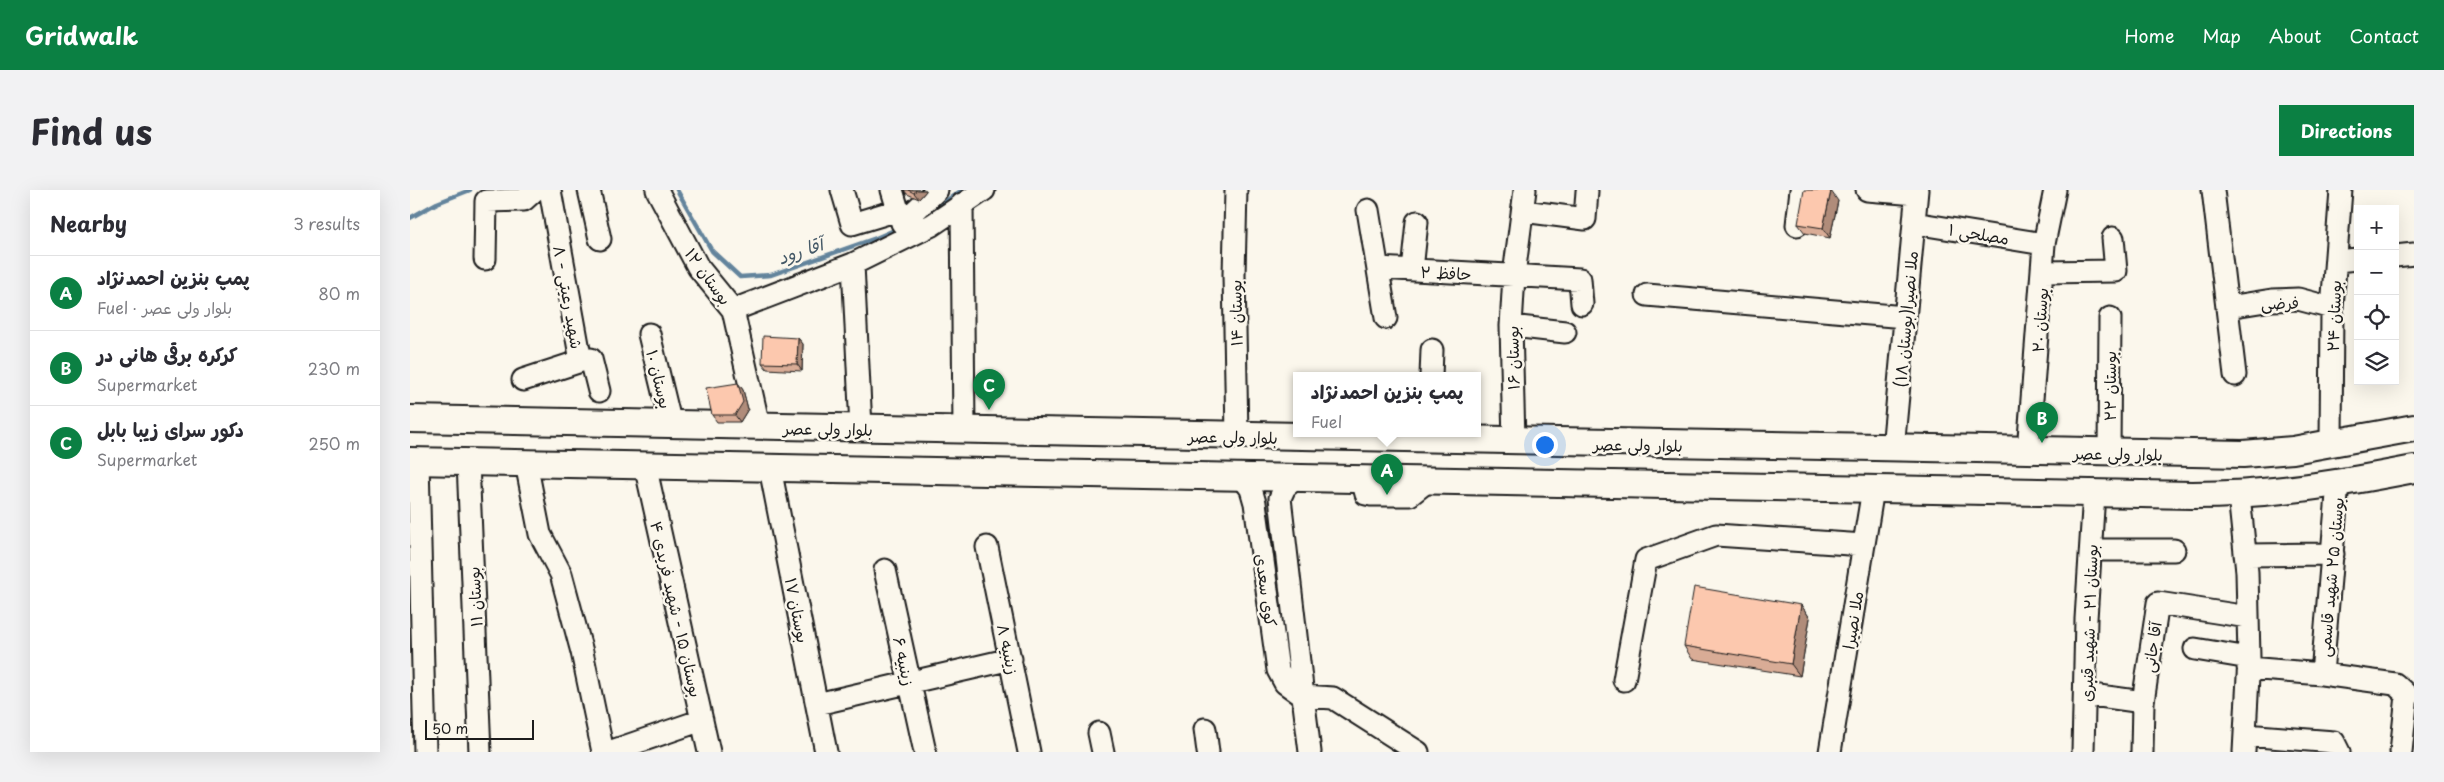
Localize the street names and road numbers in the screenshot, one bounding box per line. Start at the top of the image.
street label: مصلحی ۱ [1947,216,2011,250]
street label: بوستان ۱۲ [680,242,738,310]
street label: شهید رعیتی - ۸ [548,243,590,351]
street label: ملا نصیرا(بوستان ۱۸) [1887,250,1923,388]
street label: حافظ ۲ [1420,259,1472,285]
street label: بوستان ۱۴ [1222,279,1248,347]
street label: بوستان ۲۴ [2320,280,2346,352]
street label: بوستان ۲۰ [2025,287,2053,353]
street label: فرضی [2261,290,2299,314]
street label: بوستان ۱۶ [1499,326,1525,390]
street label: بوستان ۱۰ [641,347,679,411]
street label: بوستان ۲۲ [2097,351,2121,421]
street label: بلوار ولی عصر [781,415,873,441]
street label: بلوار ولی عصر [1186,423,1278,449]
street label: بلوار ولی عصر [1591,431,1683,457]
street label: بلوار ولی عصر [2071,440,2163,466]
street label: بوستان ۲۵ شهید قاسمی [2311,496,2349,658]
street label: بوستان ۱۵ - شهید فریدی ۴ [645,519,709,699]
street label: بوستان ۲۱ - شهید قنبری [2073,544,2103,702]
street label: کوی سعدی [1250,552,1284,628]
street label: بوستان ۱۱ [460,566,488,628]
street label: بوستان ۱۷ [780,575,816,645]
street label: ملا نصیرا [1836,589,1868,651]
street label: آقا جانی [2135,619,2167,674]
street label: زینبیه ۸ [992,621,1026,677]
street label: زینبیه ۶ [888,634,922,688]

